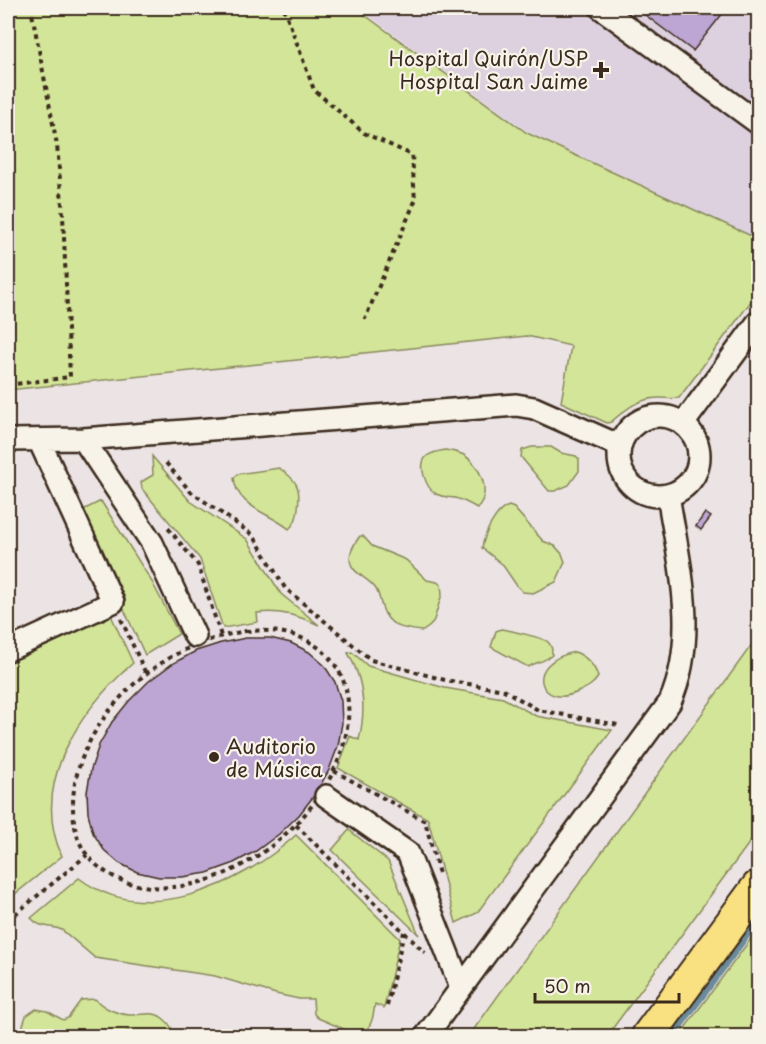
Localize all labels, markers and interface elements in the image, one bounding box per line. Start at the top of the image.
place label: Hospital Quirón/USP Hospital San Jaime [389,43,588,96]
marker: Hospital Quirón/USP Hospital San Jaime [592,61,610,79]
place label: Auditorio de Música [226,731,323,784]
marker: Auditorio de Música [207,750,221,764]
scale bar [535,966,679,1004]
text: 50 m [544,972,591,999]

